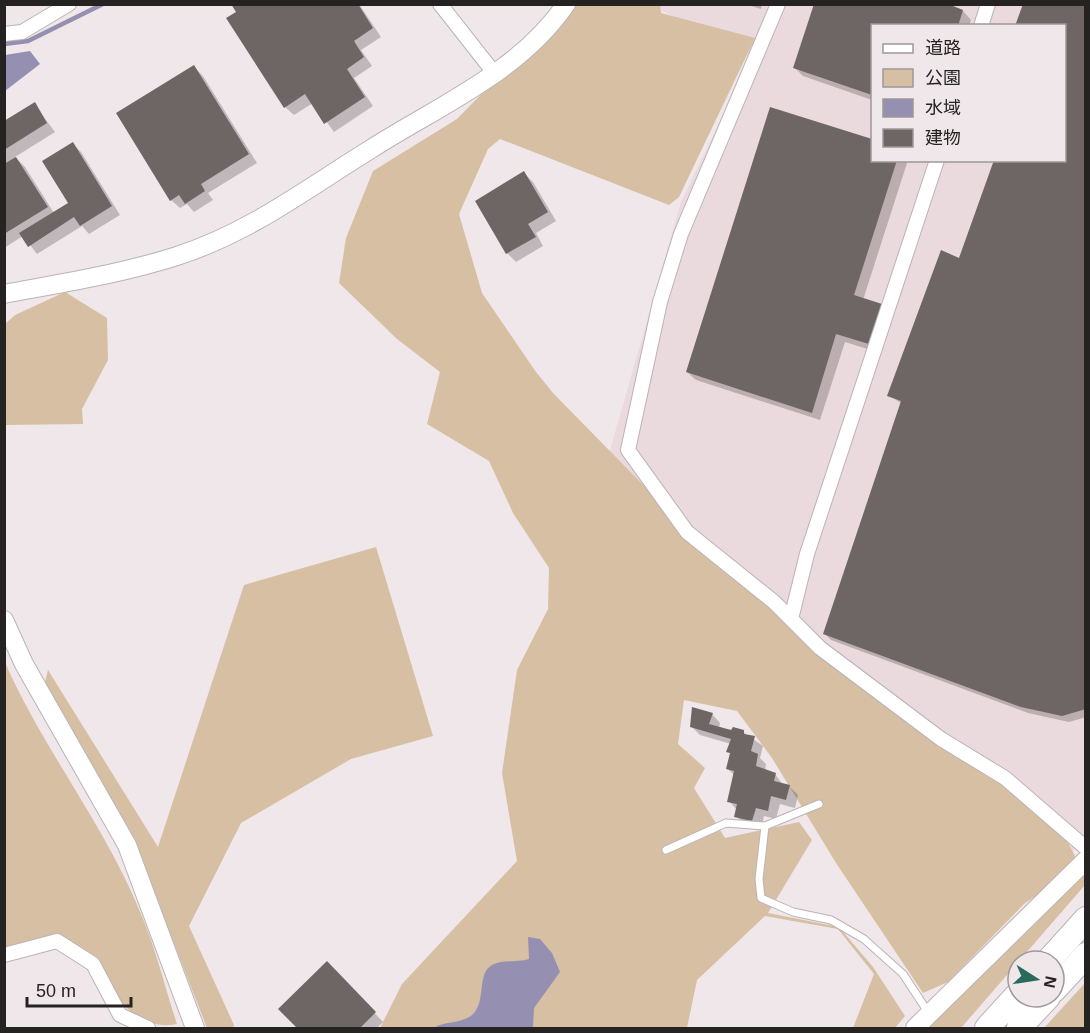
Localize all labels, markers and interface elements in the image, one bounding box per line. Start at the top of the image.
legend [871,24,1066,162]
text: 道路 [925,38,961,58]
text: 公園 [925,68,961,88]
text: 水域 [925,98,961,118]
text: 建物 [925,128,961,148]
north arrow [1006,949,1066,1009]
scale bar [27,970,130,1008]
text: N [1041,975,1060,989]
text: 50 m [36,981,76,1001]

